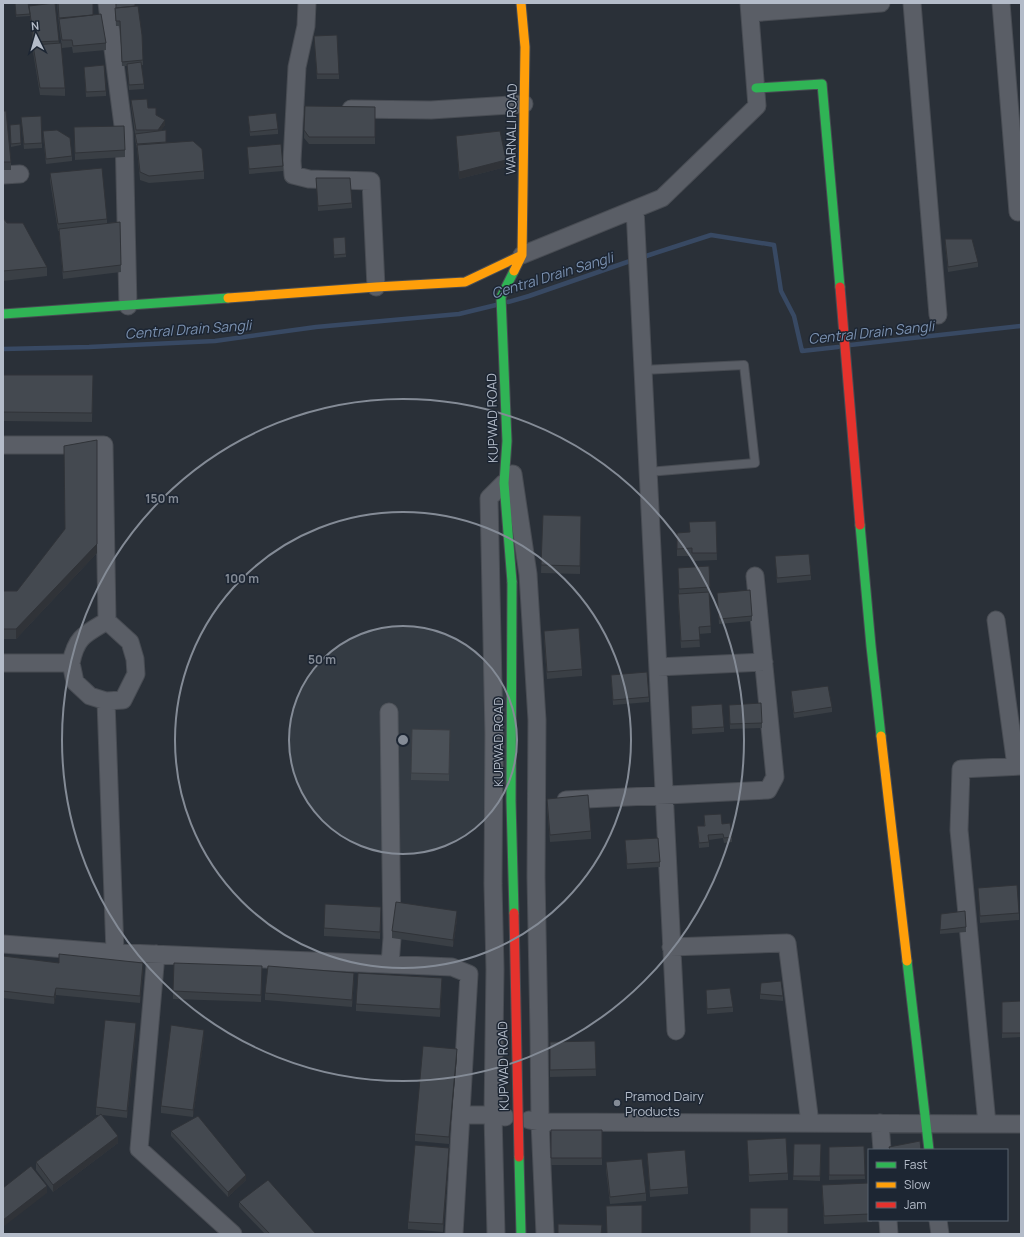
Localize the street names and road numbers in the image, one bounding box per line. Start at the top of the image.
street label: WARNALI ROAD [501,83,521,175]
street label: KUPWAD ROAD [482,373,502,463]
street label: KUPWAD ROAD [489,697,507,787]
street label: KUPWAD ROAD [493,1021,513,1111]

